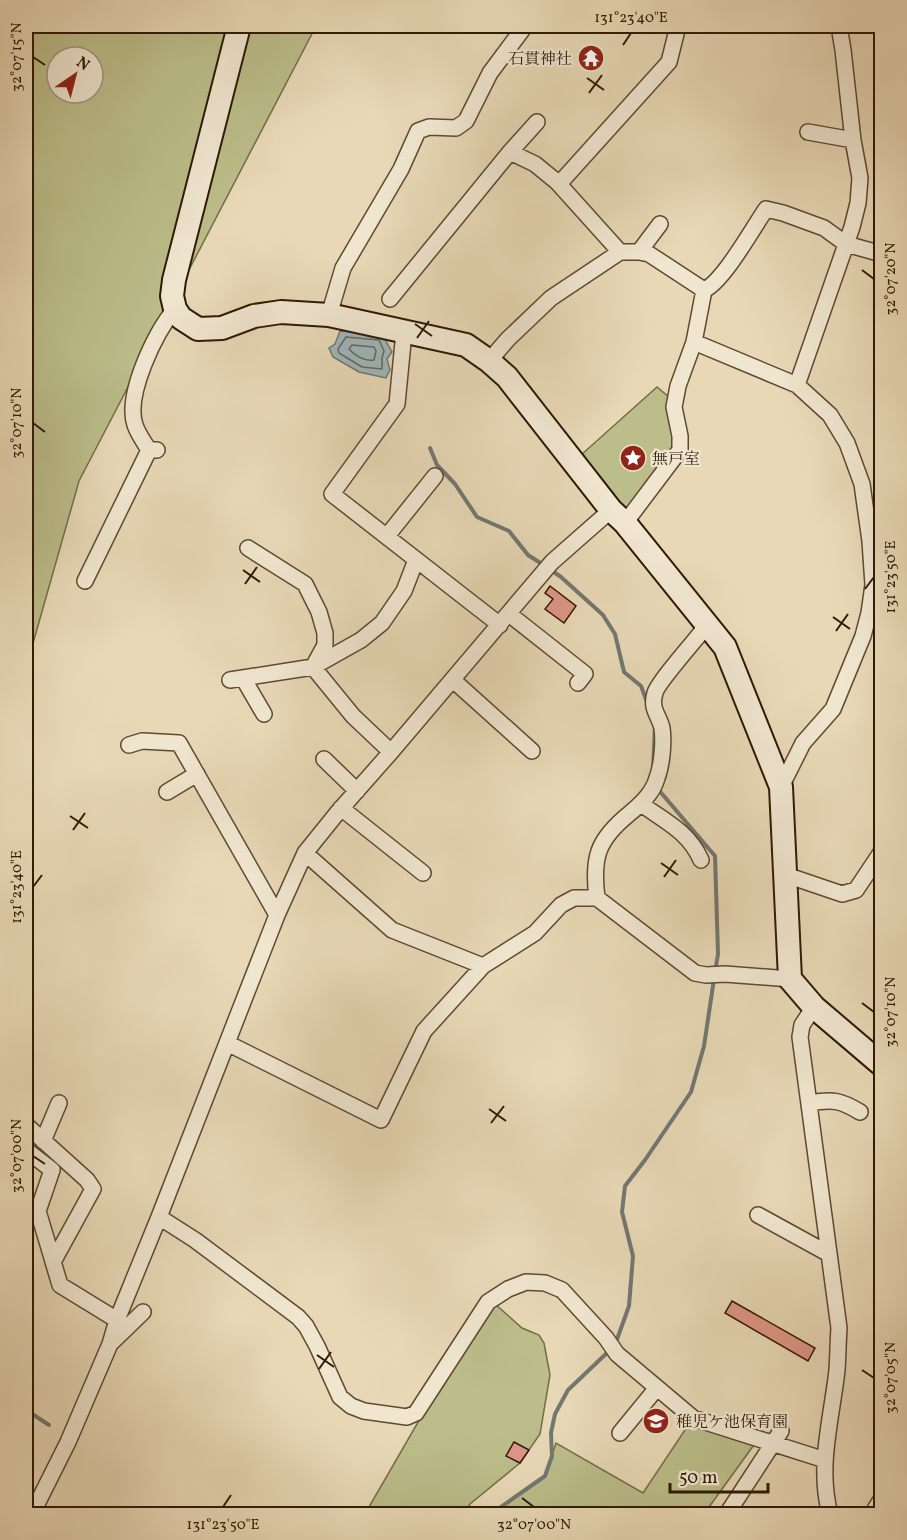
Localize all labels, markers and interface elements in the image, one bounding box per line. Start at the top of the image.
text: 131°23'40"E [594,8,668,29]
text: 32°07'15"N [7,22,28,92]
temple icon: 石貫神社 [576,43,606,73]
north arrow [45,45,105,105]
place label: 石貫神社 [508,49,572,71]
text: N [71,52,94,77]
text: 32°07'20"N [881,243,902,315]
text: 32°07'10"N [7,388,28,458]
place icon: 無戸室 [618,443,648,473]
place label: 無戸室 [652,449,700,471]
text: 131°23'50"E [881,541,902,613]
text: 131°23'40"E [7,850,28,924]
text: 32°07'10"N [881,977,902,1047]
text: 32°07'00"N [7,1119,28,1193]
text: 32°07'05"N [881,1342,902,1414]
school or university icon: 稚児ケ池保育園 [641,1406,671,1436]
place label: 稚児ケ池保育園 [676,1412,788,1434]
scale bar [670,1456,768,1494]
text: 50 m [679,1466,718,1491]
text: 131°23'50"E [187,1515,259,1536]
text: 32°07'00"N [497,1515,571,1536]

